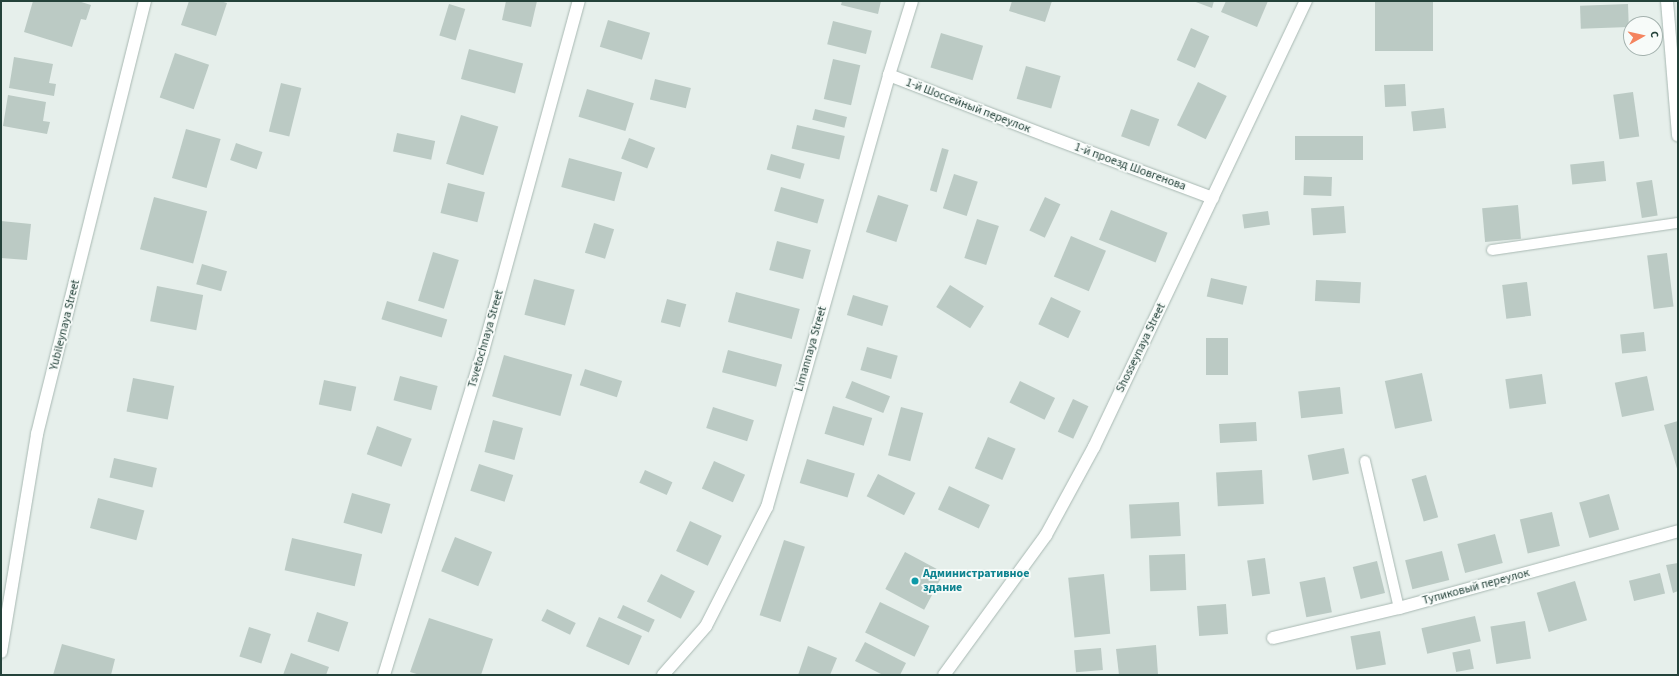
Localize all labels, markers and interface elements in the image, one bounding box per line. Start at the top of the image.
north arrow [1623,16,1663,56]
text: С [1647,30,1662,39]
street label: 1-й Шоссейный переулок [903,76,1033,136]
street label: 1-й проезд Шовгенова [1072,140,1188,194]
street label: Yubileynaya Street [47,278,83,372]
street label: Tsvetochnaya Street [465,288,507,390]
street label: Shosseynaya Street [1113,301,1169,395]
street label: Limannaya Street [792,305,830,393]
street label: Тупиковый переулок [1421,566,1531,608]
place label: Административное здание [923,567,1029,595]
marker: Административное здание [910,576,920,586]

